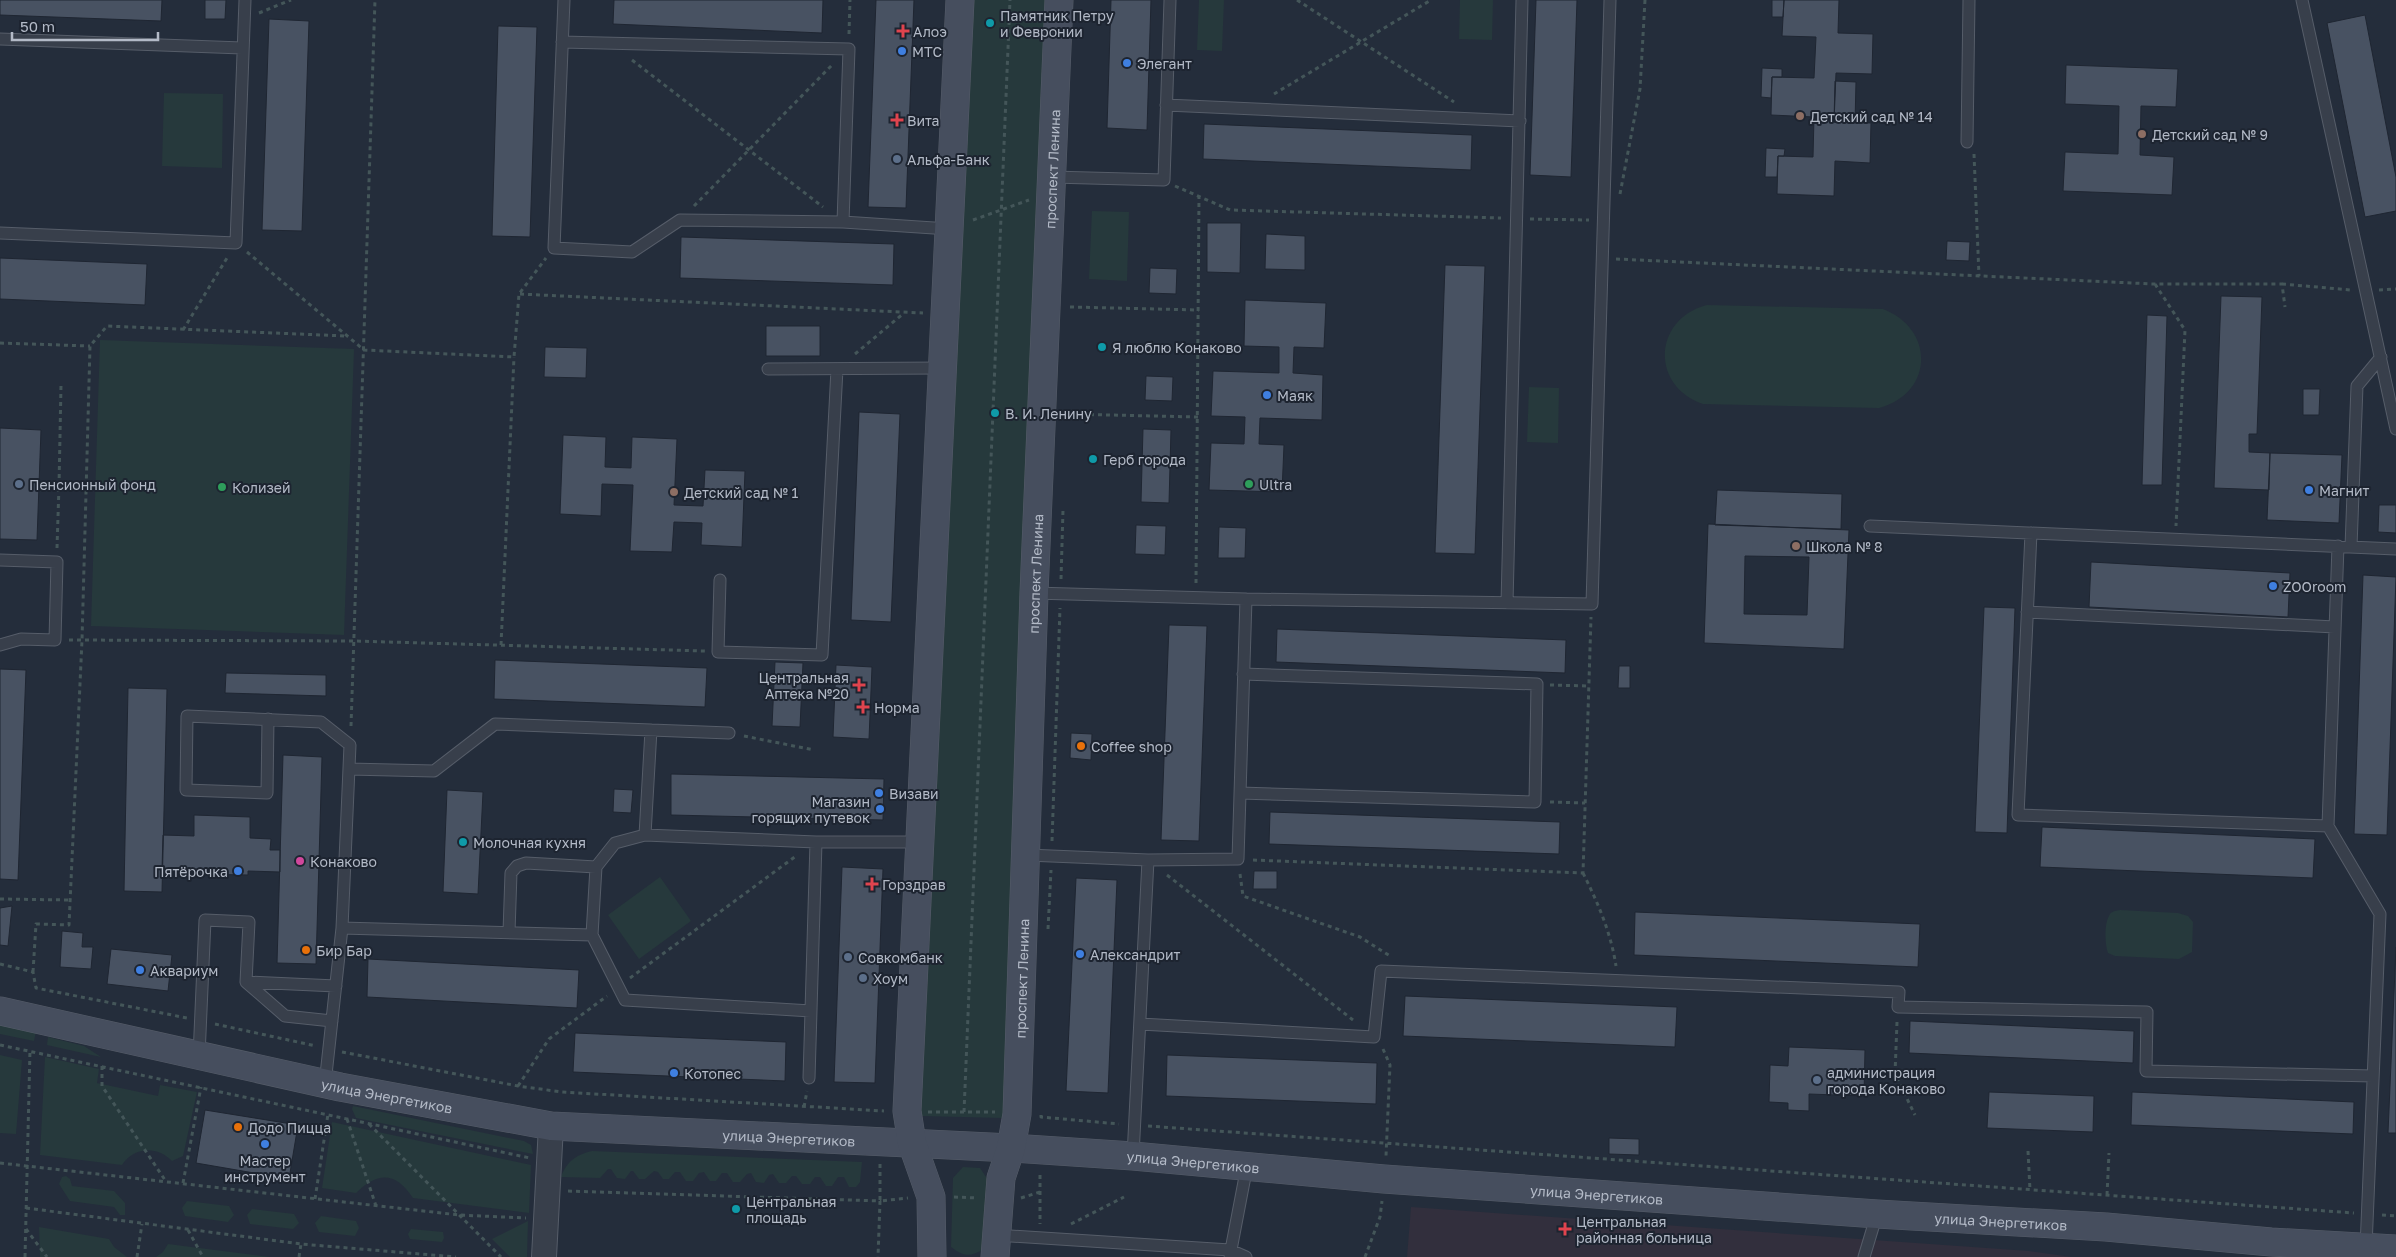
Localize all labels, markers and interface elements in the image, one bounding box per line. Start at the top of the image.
place label: Памятник Петру и Февронии [1000,7,1114,40]
scale bar [12,10,159,42]
text: 50 m [20,17,55,35]
marker: Памятник Петру и Февронии [984,17,996,29]
place label: Алоэ [913,23,947,40]
marker: Алоэ [897,25,909,37]
place label: МТС [912,43,942,60]
marker: МТС [896,45,908,57]
place label: Элегант [1137,55,1192,72]
marker: Элегант [1121,57,1133,69]
place label: Детский сад № 14 [1810,108,1933,125]
street label: проспект Ленина [1041,109,1063,229]
marker: Детский сад № 14 [1794,110,1806,122]
place label: Вита [907,112,939,129]
marker: Вита [891,114,903,126]
place label: Детский сад № 9 [2152,126,2268,143]
marker: Детский сад № 9 [2136,128,2148,140]
place label: Альфа-Банк [907,151,990,168]
marker: Альфа-Банк [891,153,903,165]
place label: Я люблю Конаково [1112,339,1242,356]
marker: Я люблю Конаково [1096,341,1108,353]
place label: Маяк [1277,387,1313,404]
marker: Маяк [1261,389,1273,401]
place label: В. И. Ленину [1005,405,1092,422]
marker: В. И. Ленину [989,407,1001,419]
place label: Герб города [1103,451,1186,468]
marker: Герб города [1087,453,1099,465]
place label: Пенсионный фонд [29,476,156,493]
place label: Ultra [1259,476,1292,493]
marker: Пенсионный фонд [13,478,25,490]
marker: Ultra [1243,478,1255,490]
place label: Колизей [232,479,291,496]
marker: Колизей [216,481,228,493]
place label: Магнит [2319,482,2369,499]
place label: Детский сад № 1 [684,484,798,501]
marker: Магнит [2303,484,2315,496]
marker: Детский сад № 1 [668,486,680,498]
street label: проспект Ленина [1024,513,1046,634]
place label: Школа № 8 [1806,538,1883,555]
marker: Школа № 8 [1790,540,1802,552]
place label: ZOOroom [2283,578,2347,595]
marker: ZOOroom [2267,580,2279,592]
place label: Центральная Аптека №20 [758,669,849,702]
marker: Центральная Аптека №20 [853,679,865,691]
place label: Норма [874,699,920,716]
marker: Норма [856,700,870,714]
place label: Coffee shop [1091,738,1172,755]
marker: Coffee shop [1075,740,1087,752]
place label: Визави [889,785,939,802]
marker: Визави [873,787,885,799]
place label: Магазин горящих путевок [751,793,870,826]
marker: Магазин горящих путевок [874,803,886,815]
place label: Молочная кухня [473,834,586,851]
marker: Молочная кухня [457,836,469,848]
place label: Конаково [310,853,377,870]
marker: Конаково [294,855,306,867]
place label: Пятёрочка [154,863,228,880]
marker: Пятёрочка [232,865,244,877]
place label: Горздрав [882,876,946,893]
marker: Горздрав [866,878,878,890]
street label: проспект Ленина [1011,918,1032,1039]
place label: Бир Бар [316,942,372,959]
marker: Бир Бар [300,944,312,956]
place label: Александрит [1090,946,1180,963]
marker: Александрит [1074,948,1086,960]
place label: Совкомбанк [858,949,943,966]
marker: Совкомбанк [842,951,854,963]
place label: Аквариум [150,962,218,979]
marker: Аквариум [134,964,146,976]
place label: Хоум [873,970,908,987]
marker: Хоум [857,972,869,984]
place label: администрация города Конаково [1827,1064,1945,1097]
place label: Котопес [684,1065,741,1082]
marker: Котопес [668,1067,680,1079]
marker: администрация города Конаково [1811,1074,1823,1086]
street label: улица Энергетиков [320,1075,454,1116]
place label: Додо Пицца [248,1119,331,1136]
marker: Додо Пицца [232,1121,244,1133]
street label: улица Энергетиков [722,1126,856,1149]
marker: Мастер инструмент [259,1138,271,1150]
street label: улица Энергетиков [1126,1147,1260,1176]
place label: Мастер инструмент [224,1152,306,1185]
street label: улица Энергетиков [1530,1181,1664,1207]
place label: Центральная площадь [746,1193,837,1226]
marker: Центральная площадь [730,1203,742,1215]
street label: улица Энергетиков [1934,1209,2068,1233]
place label: Центральная районная больница [1576,1213,1712,1246]
marker: Центральная районная больница [1558,1222,1572,1236]

